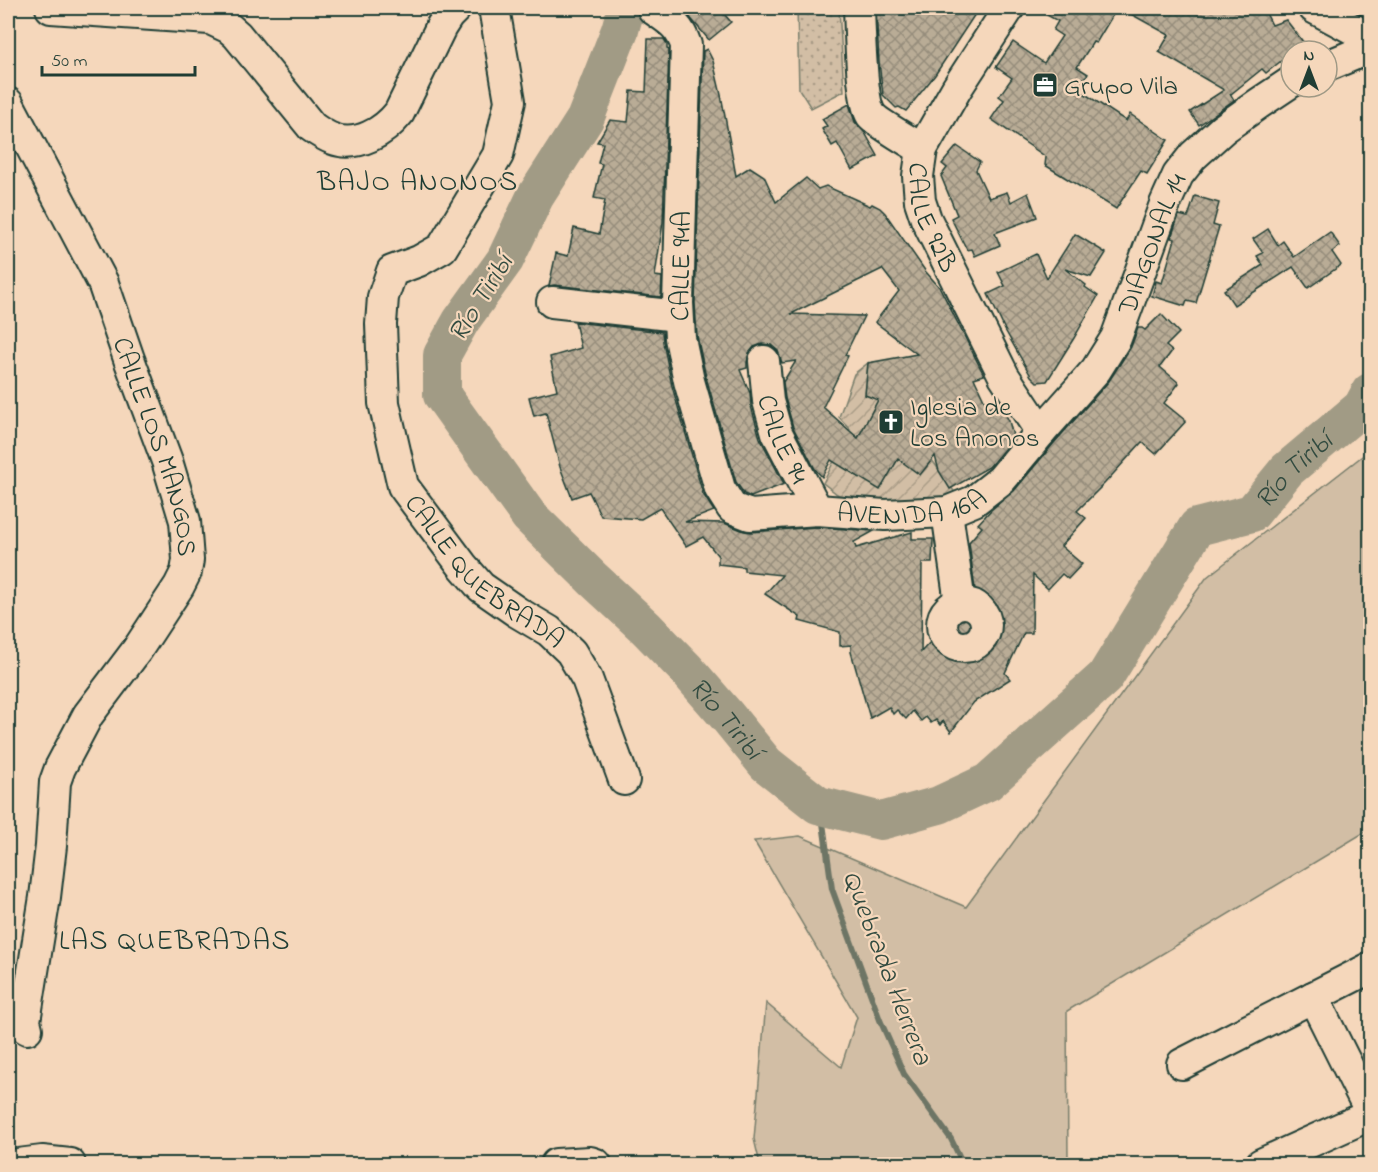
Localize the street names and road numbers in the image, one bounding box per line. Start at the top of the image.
street label: CALLE 92B [896,160,967,280]
street label: DIAGONAL 14 [1109,168,1198,321]
street label: CALLE 94A [662,210,703,322]
street label: CALLE LOS MANGOS [101,332,205,558]
street label: CALLE 94 [745,390,817,491]
street label: AVENIDA 16A [836,481,997,537]
street label: CALLE QUEBRADA [394,487,573,659]

